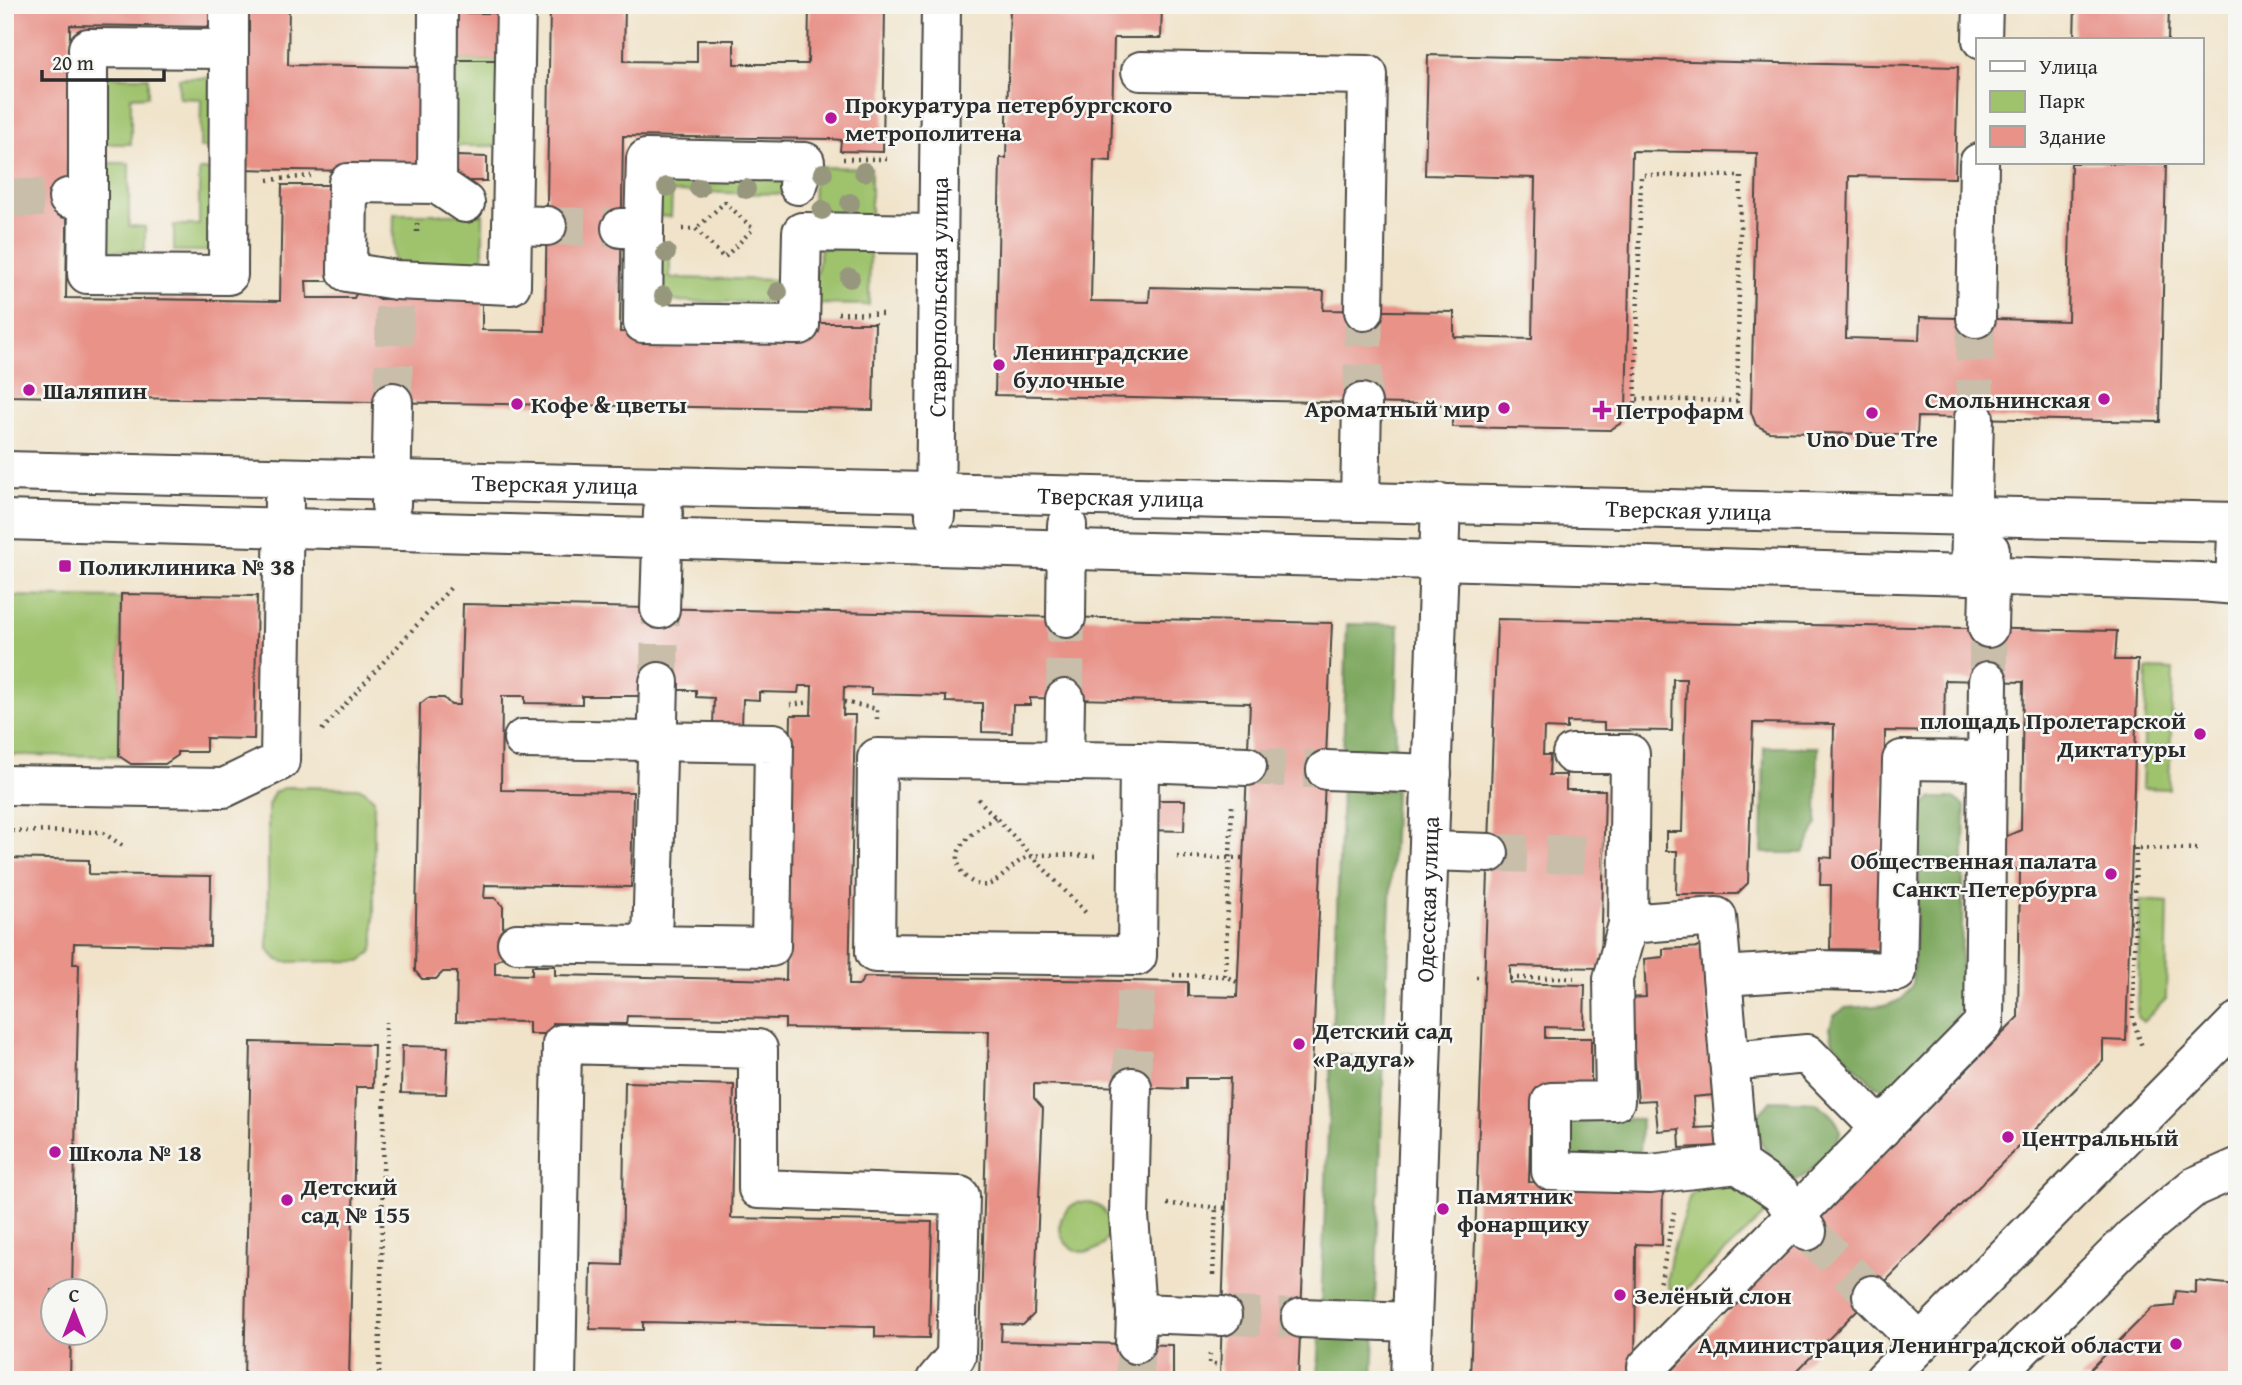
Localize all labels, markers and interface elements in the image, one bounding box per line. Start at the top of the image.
scale bar [42,38,164,82]
legend [1976,38,2204,164]
text: 20 m [52,47,94,78]
text: Улица [2039,51,2098,82]
text: Парк [2039,85,2085,116]
place label: Прокуратура петербургского метрополитена [845,87,1173,150]
marker: Прокуратура петербургского метрополитена [823,110,839,126]
text: Здание [2039,121,2106,152]
street label: Ставропольская улица [919,176,956,417]
place label: Ленинградские булочные [1013,334,1189,397]
marker: Ленинградские булочные [991,357,1007,373]
place label: Шаляпин [43,373,147,408]
marker: Шаляпин [21,382,37,398]
place label: Смольнинская [1925,382,2090,417]
place label: Кофе & цветы [531,387,687,422]
place label: Ароматный мир [1305,391,1490,426]
marker: Смольнинская [2096,391,2112,407]
place label: Петрофарм [1616,393,1744,428]
marker: Кофе & цветы [509,396,525,412]
marker: Ароматный мир [1496,400,1512,416]
marker: Петрофарм [1594,402,1610,418]
marker: Uno Due Tre [1864,405,1880,421]
place label: Uno Due Tre [1806,421,1938,456]
street label: Тверская улица [471,464,639,503]
street label: Тверская улица [1037,477,1205,516]
street label: Тверская улица [1605,490,1773,529]
place label: Поликлиника № 38 [79,549,295,584]
marker: Поликлиника № 38 [57,558,73,574]
place label: площадь Пролетарской Диктатуры [1920,703,2186,766]
marker: площадь Пролетарской Диктатуры [2192,726,2208,742]
street label: Одесская улица [1407,815,1447,983]
place label: Общественная палата Санкт-Петербурга [1850,843,2098,906]
marker: Общественная палата Санкт-Петербурга [2103,866,2119,882]
place label: Детский сад «Радуга» [1312,1013,1453,1076]
marker: Детский сад «Радуга» [1291,1036,1307,1052]
place label: Центральный [2022,1120,2179,1155]
marker: Центральный [2000,1129,2016,1145]
place label: Школа № 18 [69,1135,202,1170]
marker: Школа № 18 [47,1144,63,1160]
place label: Детский сад № 155 [300,1169,411,1232]
place label: Памятник фонарщику [1457,1178,1590,1241]
marker: Детский сад № 155 [279,1192,295,1208]
marker: Памятник фонарщику [1435,1201,1451,1217]
north arrow [38,1276,108,1346]
place label: Зелёный слон [1634,1278,1792,1313]
text: С [69,1281,80,1309]
marker: Зелёный слон [1612,1287,1628,1303]
place label: Администрация Ленинградской области [1698,1327,2162,1362]
marker: Администрация Ленинградской области [2168,1336,2184,1352]

